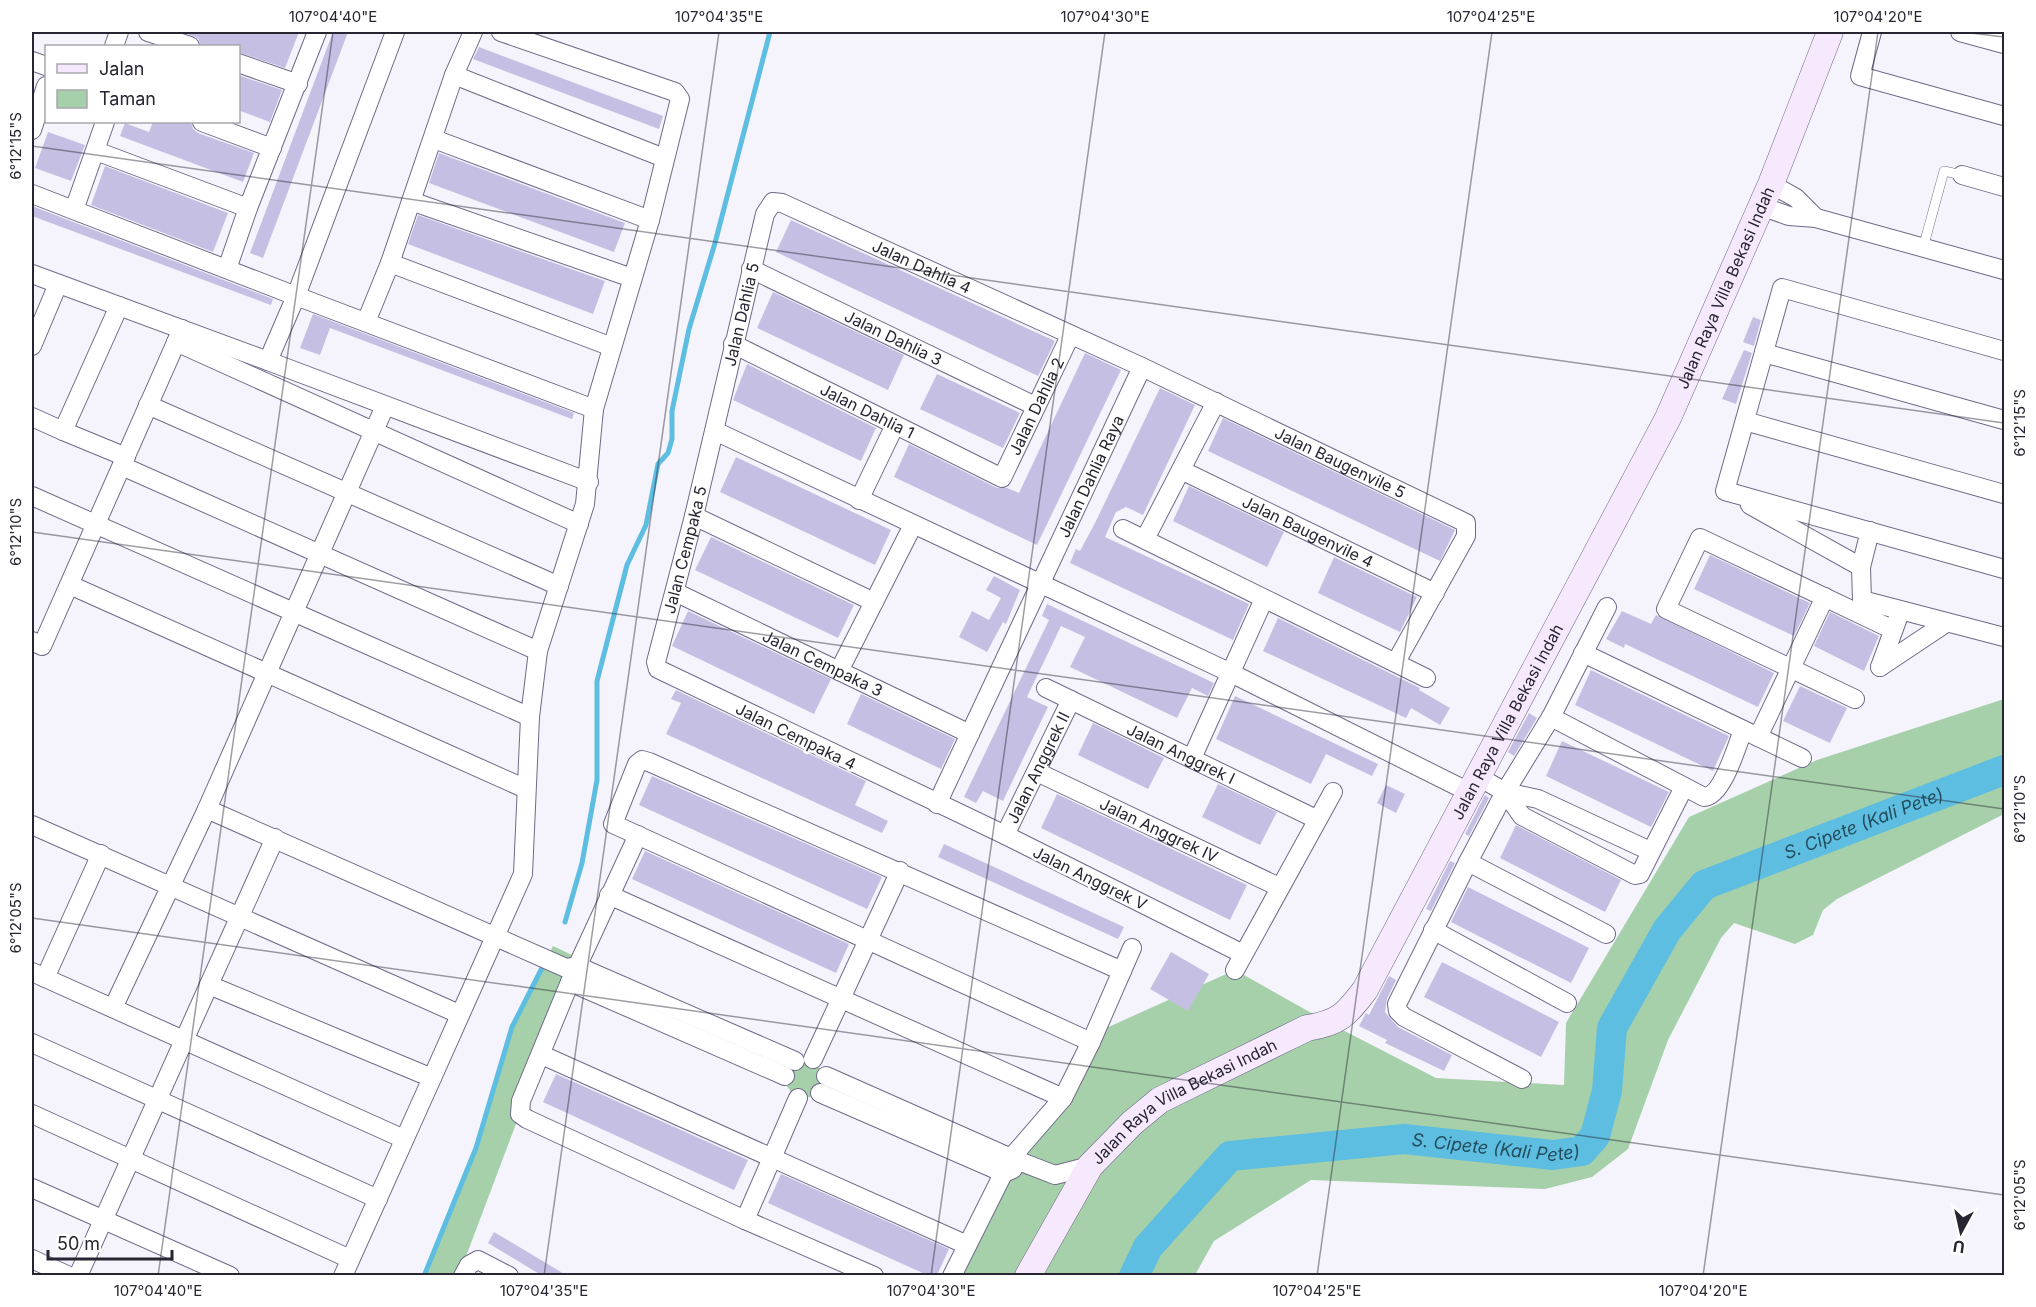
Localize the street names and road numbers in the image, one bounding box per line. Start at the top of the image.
street label: Jalan Raya Villa Bekasi Indah [1672,184,1779,392]
street label: Jalan Dahlia 4 [869,235,974,298]
street label: Jalan Dahlia 5 [720,261,763,368]
street label: Jalan Dahlia 3 [841,306,945,370]
street label: Jalan Dahlia 2 [1004,354,1068,458]
street label: Jalan Dahlia 1 [817,379,918,443]
street label: Jalan Dahlia Raya [1053,412,1128,541]
street label: Jalan Baugenvile 5 [1271,422,1409,502]
street label: Jalan Cempaka 5 [659,484,711,616]
street label: Jalan Baugenvile 4 [1239,491,1377,572]
street label: Jalan Raya Villa Bekasi Indah [1447,620,1567,823]
street label: Jalan Cempaka 3 [759,626,886,701]
street label: Jalan Cempaka 4 [733,698,859,774]
street label: Jalan Anggrek II [1002,708,1074,827]
street label: Jalan Anggrek I [1124,719,1238,788]
street label: Jalan Anggrek IV [1096,793,1221,867]
street label: Jalan Anggrek V [1030,842,1150,914]
street label: Jalan Raya Villa Bekasi Indah [1087,1034,1280,1168]

